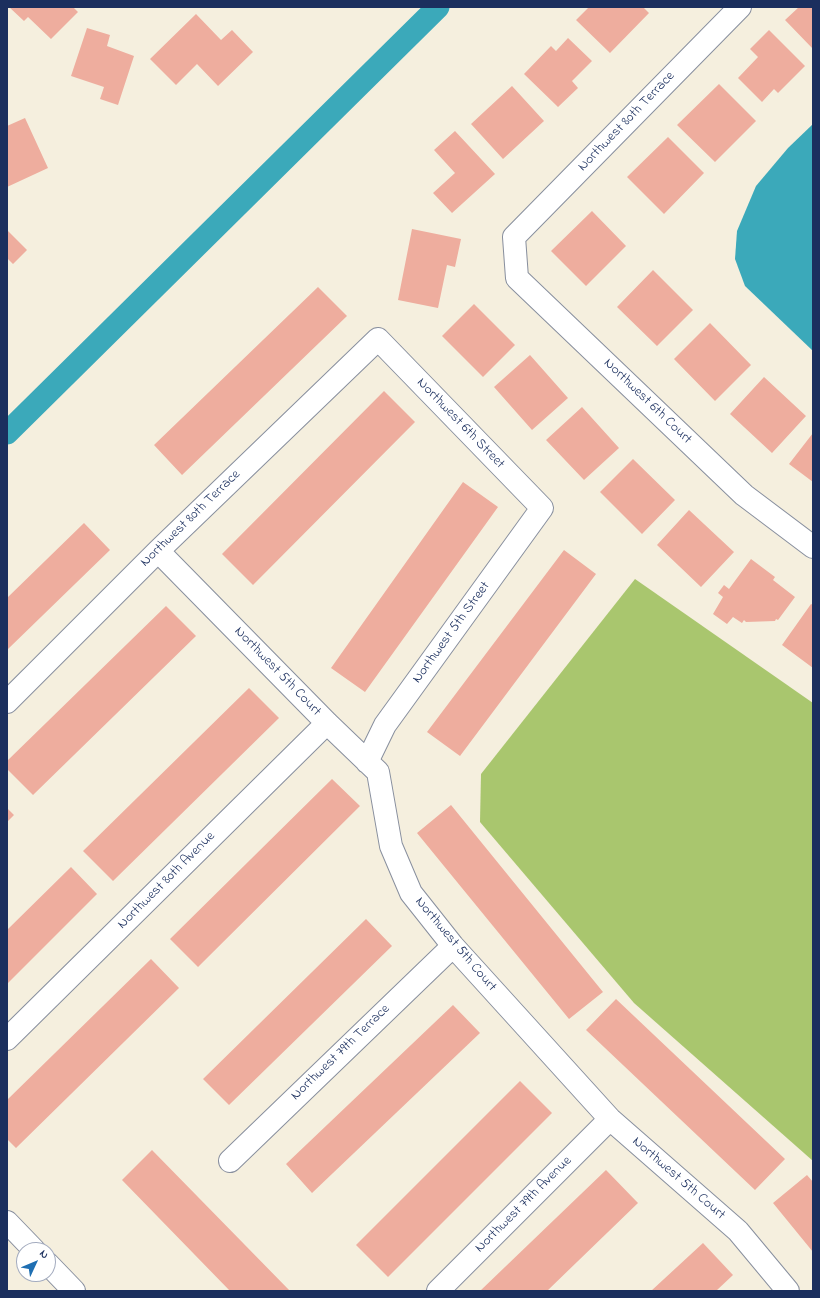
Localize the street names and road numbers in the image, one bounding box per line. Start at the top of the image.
street label: Northwest 80th Terrace [575,69,679,175]
street label: Northwest 6th Court [599,356,695,448]
street label: Northwest 6th Street [412,375,508,473]
street label: Northwest 80th Terrace [138,467,244,571]
street label: Northwest 5th Street [410,579,494,687]
street label: Northwest 5th Court [230,624,324,720]
street label: Northwest 80th Avenue [115,829,219,933]
street label: Northwest 5th Court [411,894,499,996]
street label: Northwest 79th Terrace [288,1001,394,1105]
street label: Northwest 5th Court [628,1134,728,1224]
street label: Northwest 79th Avenue [472,1153,576,1257]

